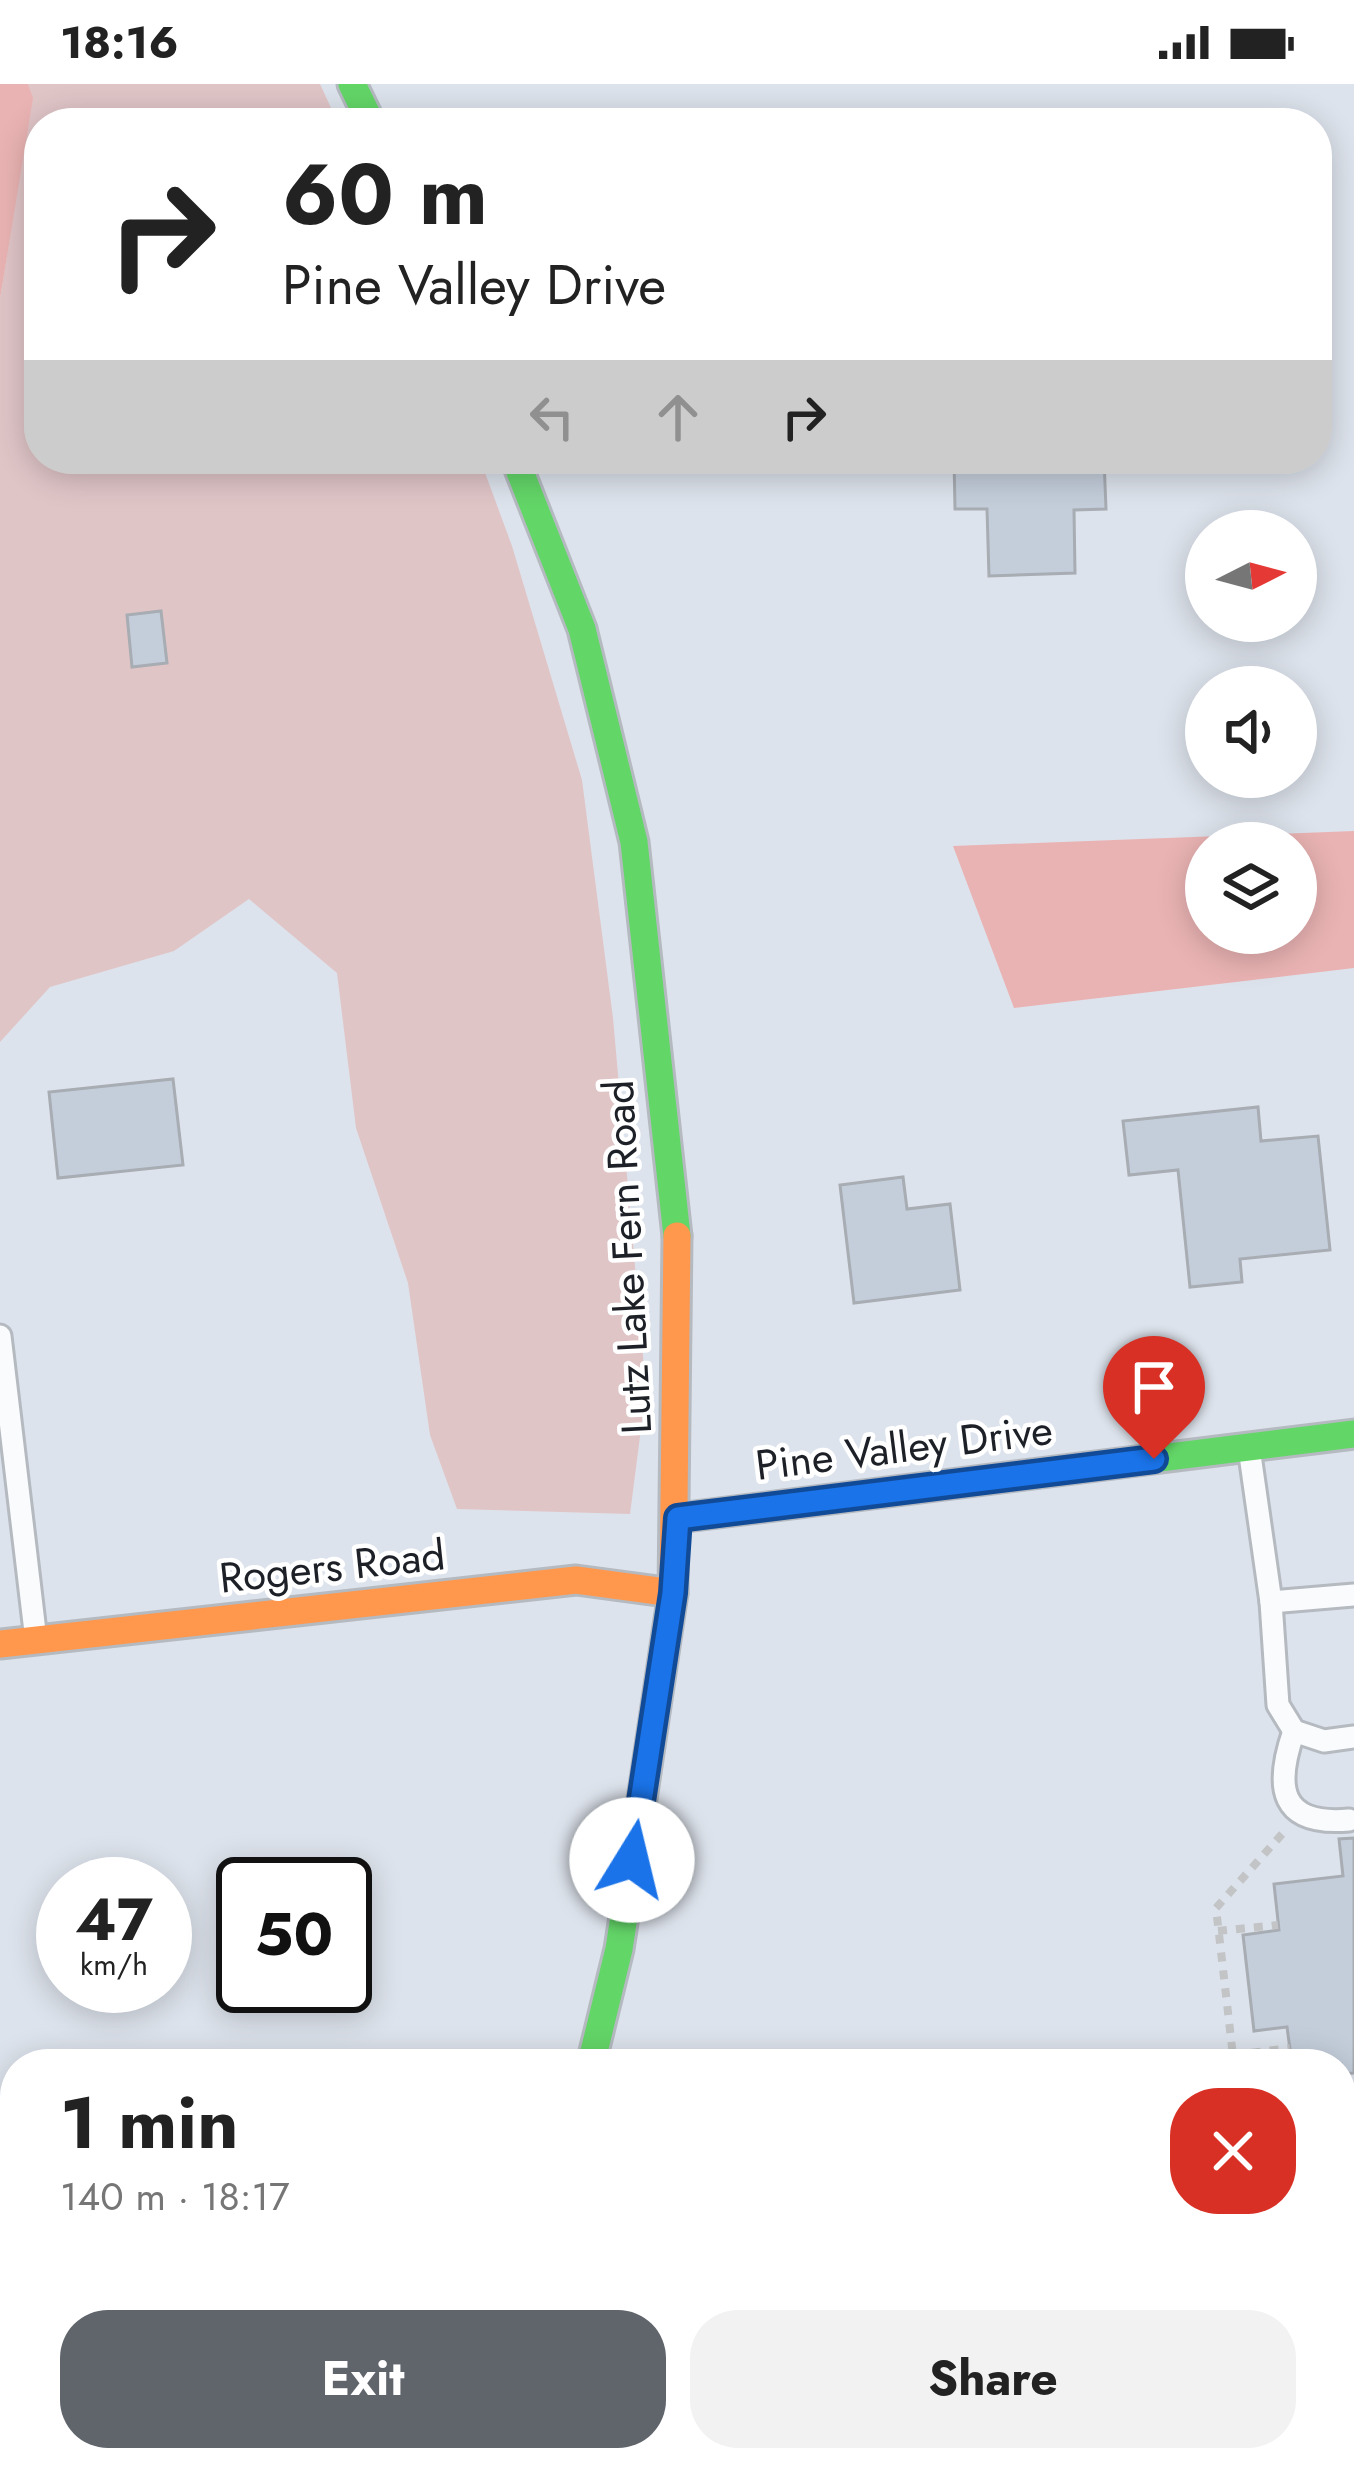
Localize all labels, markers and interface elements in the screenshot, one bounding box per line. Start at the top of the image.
text: 18:16 [60,10,179,75]
text: 60 m [282,134,488,256]
icon: right [84,156,240,312]
text: Pine Valley Drive [282,246,666,324]
icon: left [519,384,585,450]
icon: ahead [645,384,711,450]
icon: right [771,384,837,450]
north arrow [1185,510,1317,642]
map controls [1185,510,1317,954]
button: sound [1185,666,1317,798]
button: layers [1185,822,1317,954]
street label: Lutz Lake Fern Road [588,1078,667,1435]
pin [1103,1336,1205,1459]
icon: arrive [1121,1354,1187,1420]
street label: Pine Valley Drive [752,1399,1056,1496]
street label: Rogers Road [216,1524,448,1609]
position arrow [569,1797,695,1923]
speed limit sign: 50 [216,1857,372,2013]
text: 47 [75,1876,153,1963]
text: km/h [80,1943,148,1986]
text: 1 min [60,2071,239,2175]
button: close [1170,2088,1296,2214]
text: 140 m · 18:17 [60,2168,289,2225]
button: Exit [60,2310,666,2448]
button: Share [690,2310,1296,2448]

